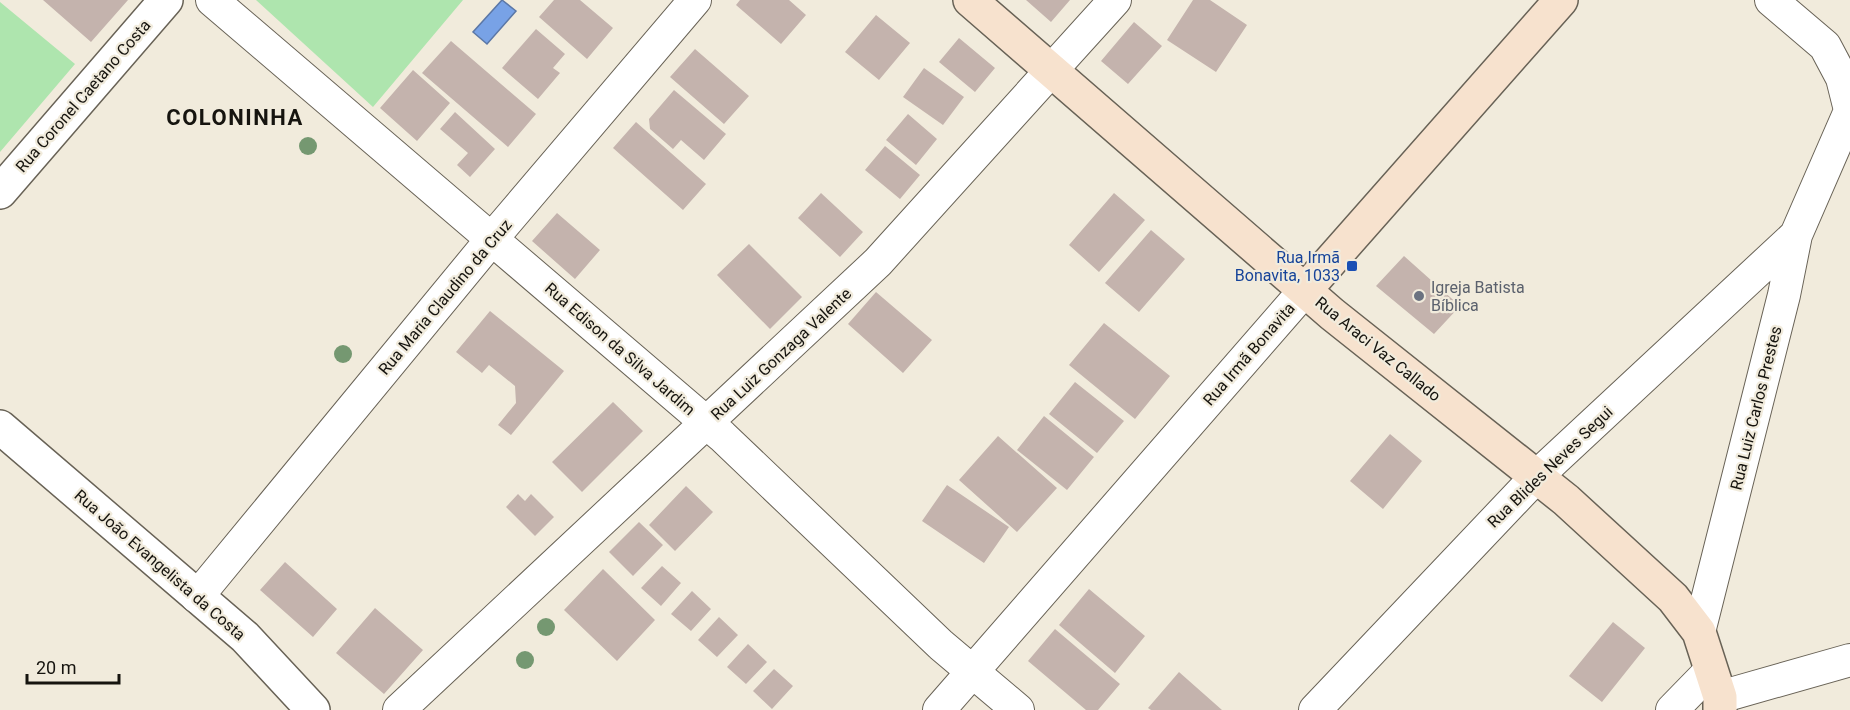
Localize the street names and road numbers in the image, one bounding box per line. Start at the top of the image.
street label: Rua Coronel Caetano Costa [12,16,154,176]
street label: Rua Maria Claudino da Cruz [374,215,516,379]
street label: Rua Edison da Silva Jardim [541,279,699,419]
street label: Rua Luiz Gonzaga Valente [707,284,855,424]
street label: Rua Araci Vaz Callado [1311,293,1445,405]
street label: Rua Irmã Bonavita [1199,299,1299,409]
street label: Rua Luiz Carlos Prestes [1726,324,1786,492]
street label: Rua Blides Neves Segui [1483,402,1617,532]
street label: Rua João Evangelista da Costa [71,486,249,644]

